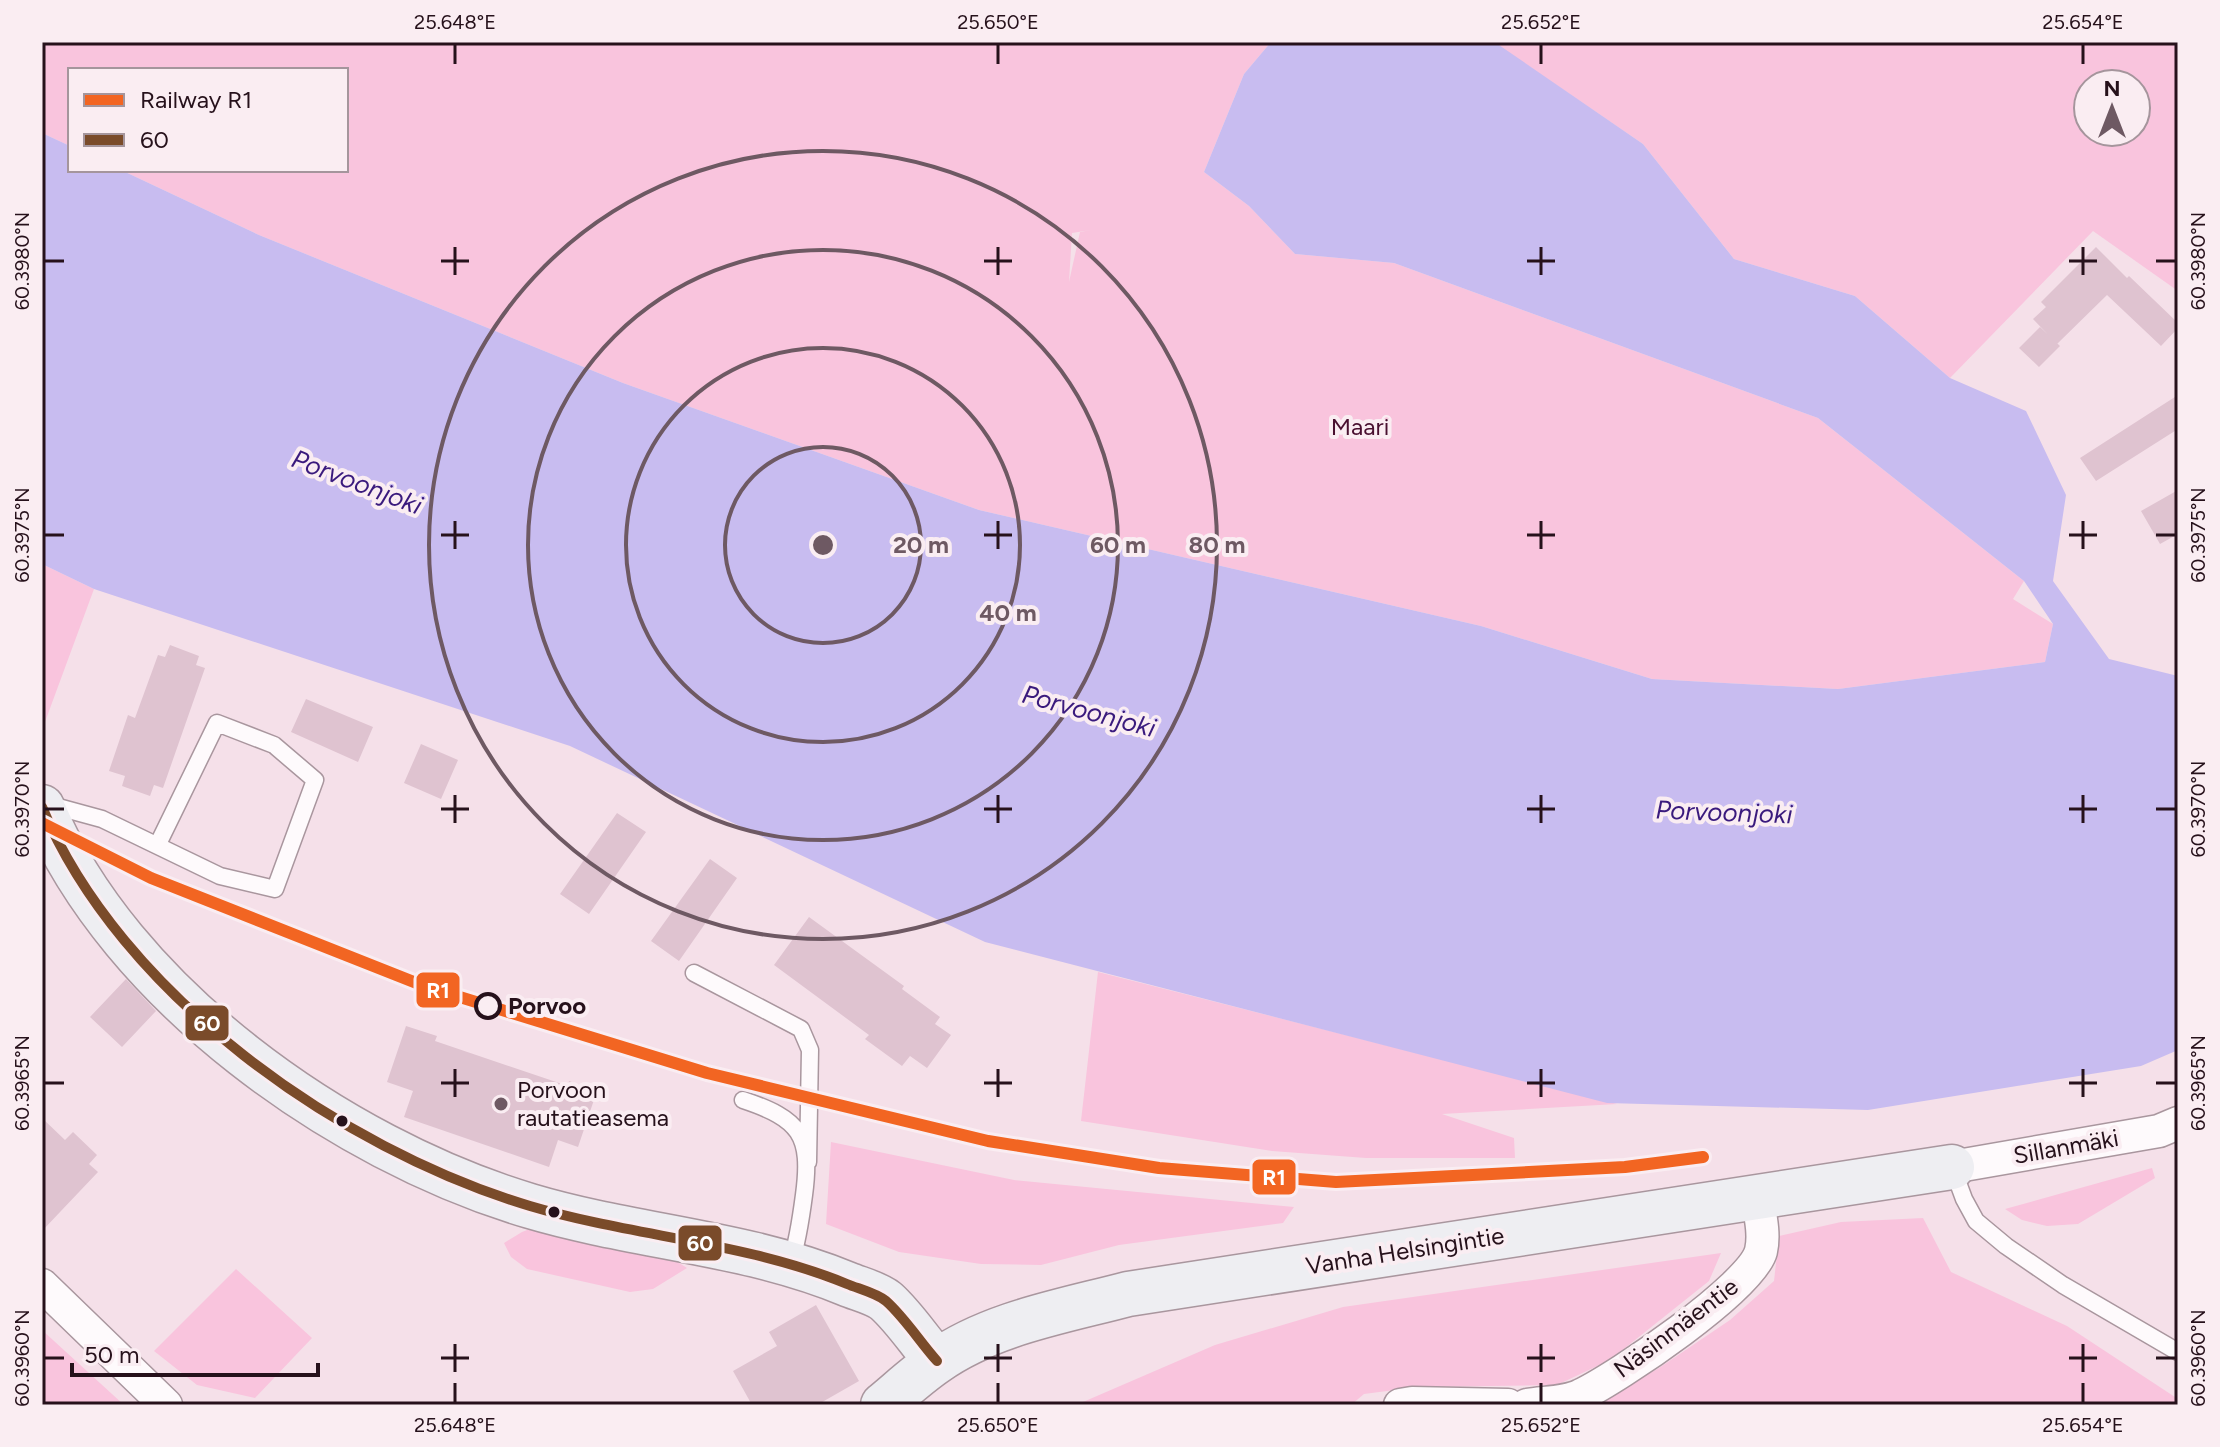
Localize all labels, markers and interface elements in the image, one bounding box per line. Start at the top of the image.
text: 25.648°E [414,10,496,34]
text: 25.650°E [957,10,1039,34]
text: 25.652°E [1501,10,1581,34]
text: 25.654°E [2042,10,2124,34]
legend [68,68,348,172]
north arrow [2072,68,2152,148]
text: N [2103,75,2121,102]
text: Railway R1 [140,85,252,114]
text: 60 [140,125,169,154]
text: 60.3980°N [10,212,34,310]
text: 60.3980°N [2186,212,2210,310]
park label: Maari [1331,412,1389,441]
water label: Porvoonjoki [287,442,428,522]
text: 60.3975°N [10,487,34,583]
text: 60.3975°N [2186,487,2210,583]
text: 20 m [893,530,949,559]
text: 60 m [1090,530,1146,559]
text: 80 m [1189,530,1245,559]
centre of rings [809,531,837,559]
text: 40 m [979,598,1037,627]
water label: Porvoonjoki [1019,678,1160,744]
text: 60.3970°N [10,761,34,857]
text: 60.3970°N [2186,761,2210,857]
water label: Porvoonjoki [1655,794,1794,830]
line badge: R1 [415,971,461,1009]
text: R1 [426,977,450,1004]
place label: Porvoo [508,991,586,1020]
marker: Porvoo [475,993,501,1019]
line badge: 60 [184,1004,230,1042]
text: 60 [193,1010,221,1037]
text: 60.3965°N [10,1035,34,1131]
text: 60.3965°N [2186,1035,2210,1131]
place label: Porvoon rautatieasema [517,1075,669,1132]
marker: Porvoon rautatieasema [492,1095,510,1113]
unlabelled marker [334,1113,350,1129]
street label: Sillanmäki [2011,1123,2121,1170]
line badge: R1 [1251,1158,1297,1196]
text: R1 [1262,1164,1286,1191]
unlabelled marker [546,1204,562,1220]
street label: Vanha Helsingintie [1304,1221,1506,1280]
line badge: 60 [677,1224,723,1262]
text: 60 [686,1230,714,1257]
street label: Näsinmäentie [1608,1272,1743,1384]
text: 60.3960°N [10,1309,34,1407]
text: 60.3960°N [2186,1309,2210,1407]
scale bar [72,1327,318,1377]
text: 50 m [84,1340,140,1369]
text: 25.648°E [414,1413,496,1437]
text: 25.650°E [957,1413,1039,1437]
text: 25.652°E [1501,1413,1581,1437]
text: 25.654°E [2042,1413,2124,1437]

